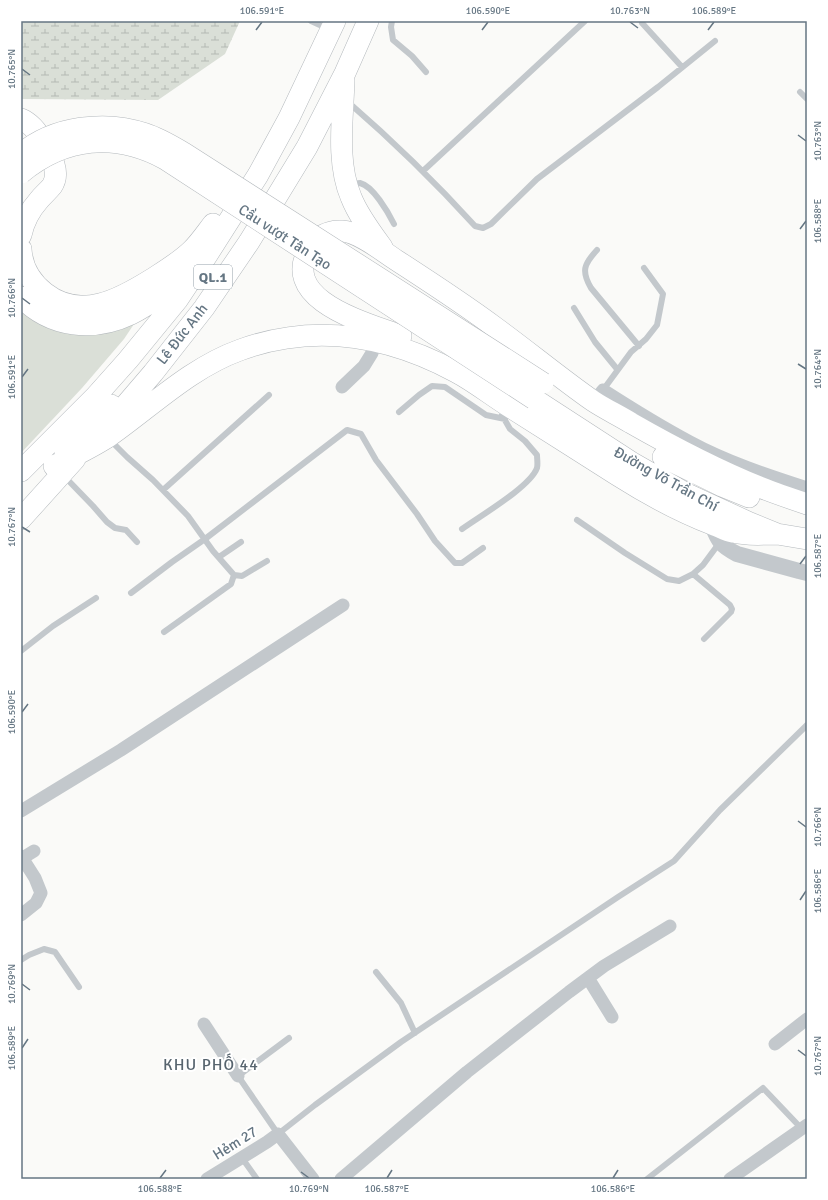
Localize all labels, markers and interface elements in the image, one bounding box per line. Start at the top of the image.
text: 106.591°E [240,5,285,17]
text: 106.590°E [466,5,511,17]
text: 10.763°N [610,5,650,17]
text: 106.589°E [692,5,737,17]
text: 10.765°N [6,49,18,89]
text: 10.763°N [812,121,824,161]
text: 106.588°E [812,198,824,243]
street label: Cầu vượt Tân Tạo [235,200,335,274]
road number: QL.1 [194,265,232,289]
text: 10.766°N [6,278,18,318]
street label: Lê Đức Anh [153,300,211,368]
text: 10.764°N [812,349,824,389]
text: 106.591°E [6,354,18,399]
street label: Đường Võ Trần Chí [610,443,722,515]
text: 10.767°N [6,507,18,547]
text: 106.587°E [812,533,824,578]
text: 106.590°E [6,689,18,734]
text: 10.766°N [812,807,824,847]
text: 106.586°E [812,868,824,913]
text: 10.769°N [6,964,18,1004]
text: 106.589°E [6,1025,18,1070]
text: 10.767°N [812,1036,824,1076]
district label: KHU PHỐ 44 [163,1053,259,1075]
street label: Hẻm 27 [209,1122,261,1164]
text: 106.588°E [138,1183,183,1195]
text: 10.769°N [289,1183,329,1195]
text: 106.587°E [365,1183,410,1195]
text: 106.586°E [591,1183,636,1195]

